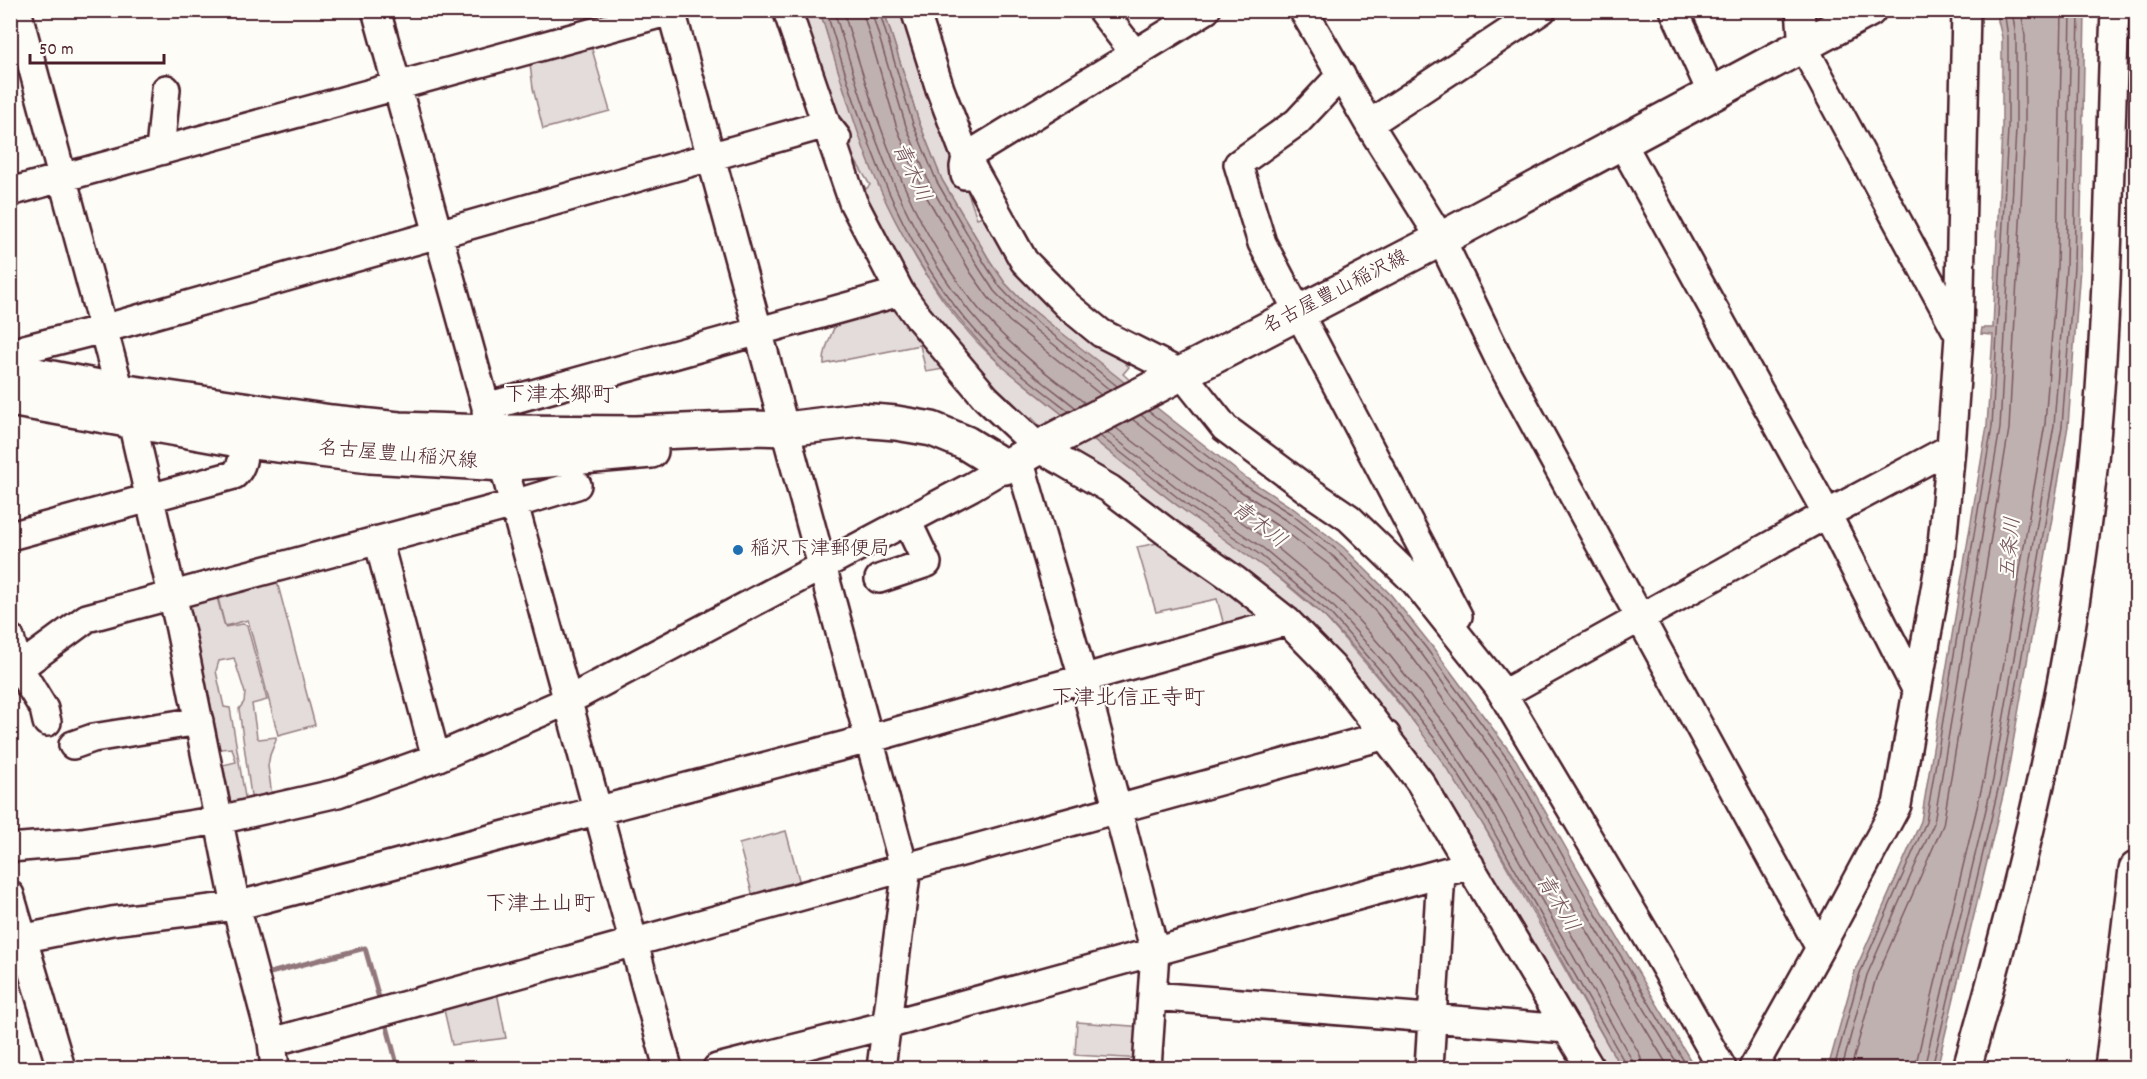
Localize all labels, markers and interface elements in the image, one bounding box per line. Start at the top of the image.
scale bar [30,27,164,65]
text: 50 m [39,38,74,63]
water label: 青木川 [883,138,937,208]
street label: 名古屋豊山稲沢線 [1258,244,1414,342]
district label: 下津本郷町 [504,381,614,412]
street label: 名古屋豊山稲沢線 [317,435,479,477]
water label: 青木川 [1224,495,1292,557]
water label: 五条川 [1994,515,2030,581]
place label: 稲沢下津郵便局 [750,536,890,564]
marker: 稲沢下津郵便局 [731,543,745,557]
district label: 下津北信正寺町 [1051,684,1205,715]
water label: 青木川 [1527,869,1585,939]
district label: 下津土山町 [485,890,595,921]

